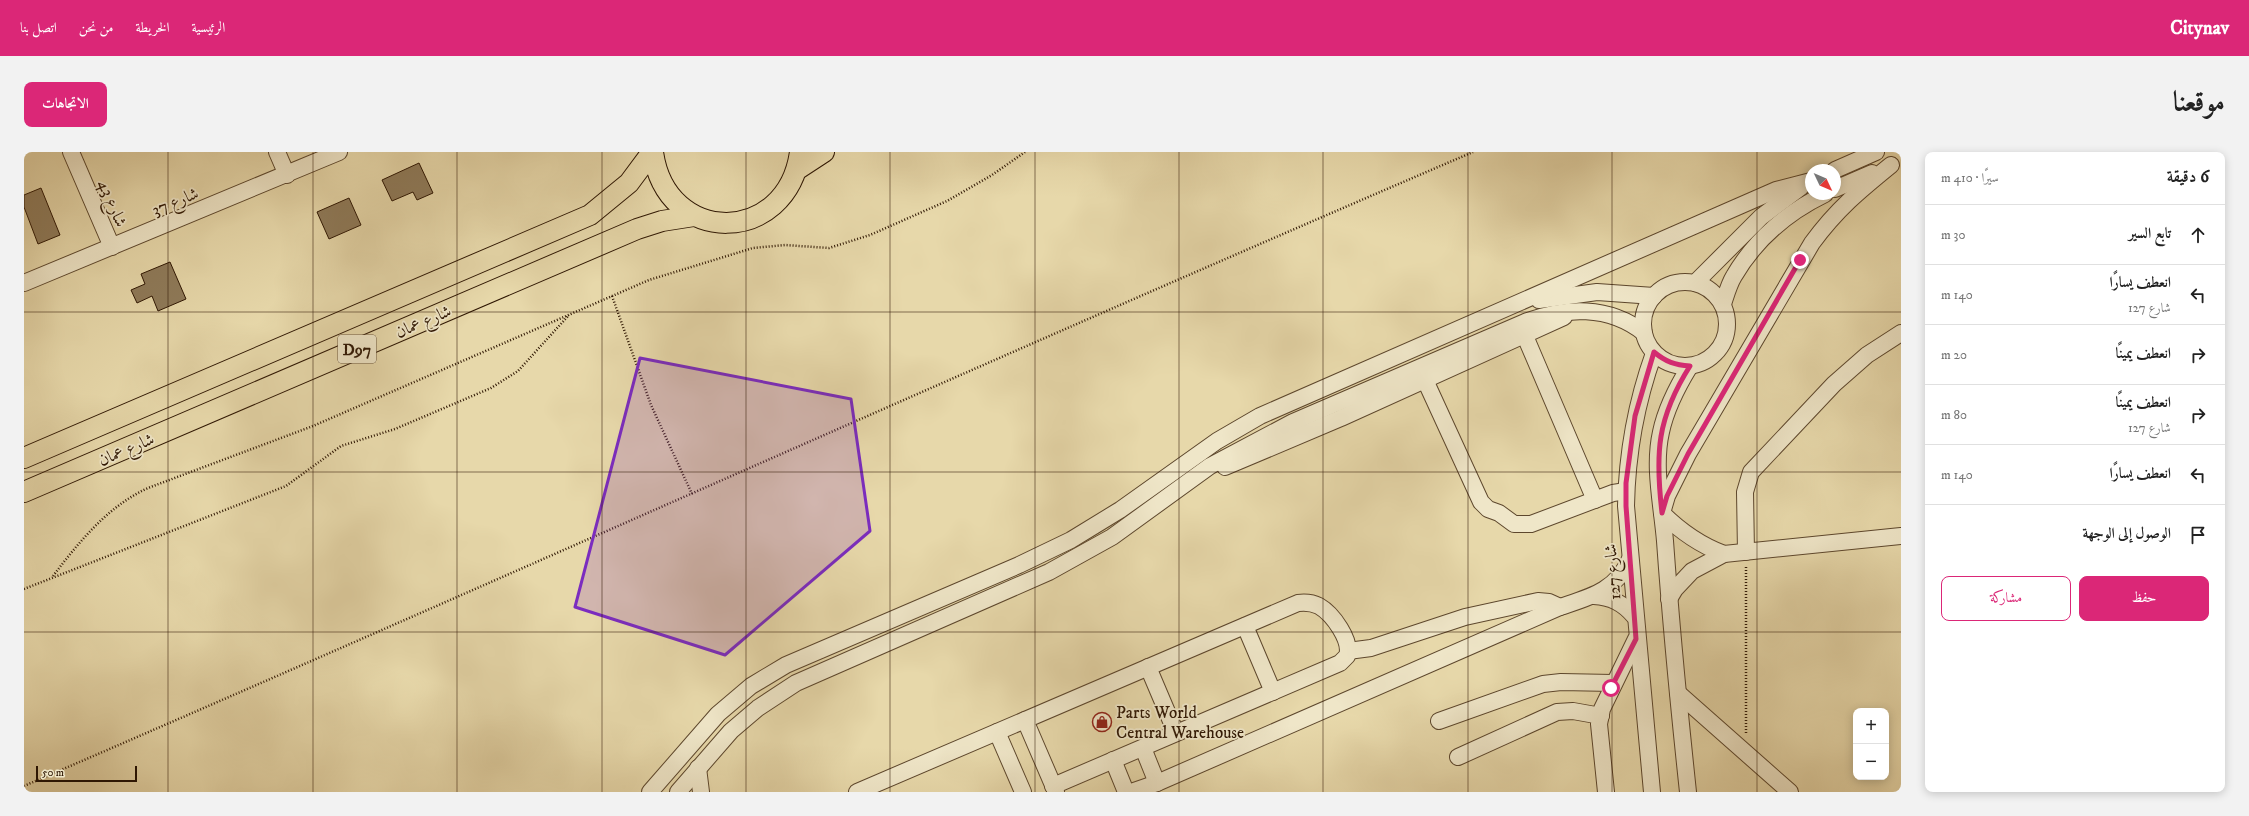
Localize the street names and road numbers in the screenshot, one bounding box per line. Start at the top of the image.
street label: شارع 43 [90,176,132,231]
street label: شارع 37 [149,183,203,223]
street label: شارع عمان [392,300,456,345]
road number: D97 [338,335,376,363]
street label: شارع عمان [95,428,159,473]
street label: شارع 127 [1600,543,1628,601]

